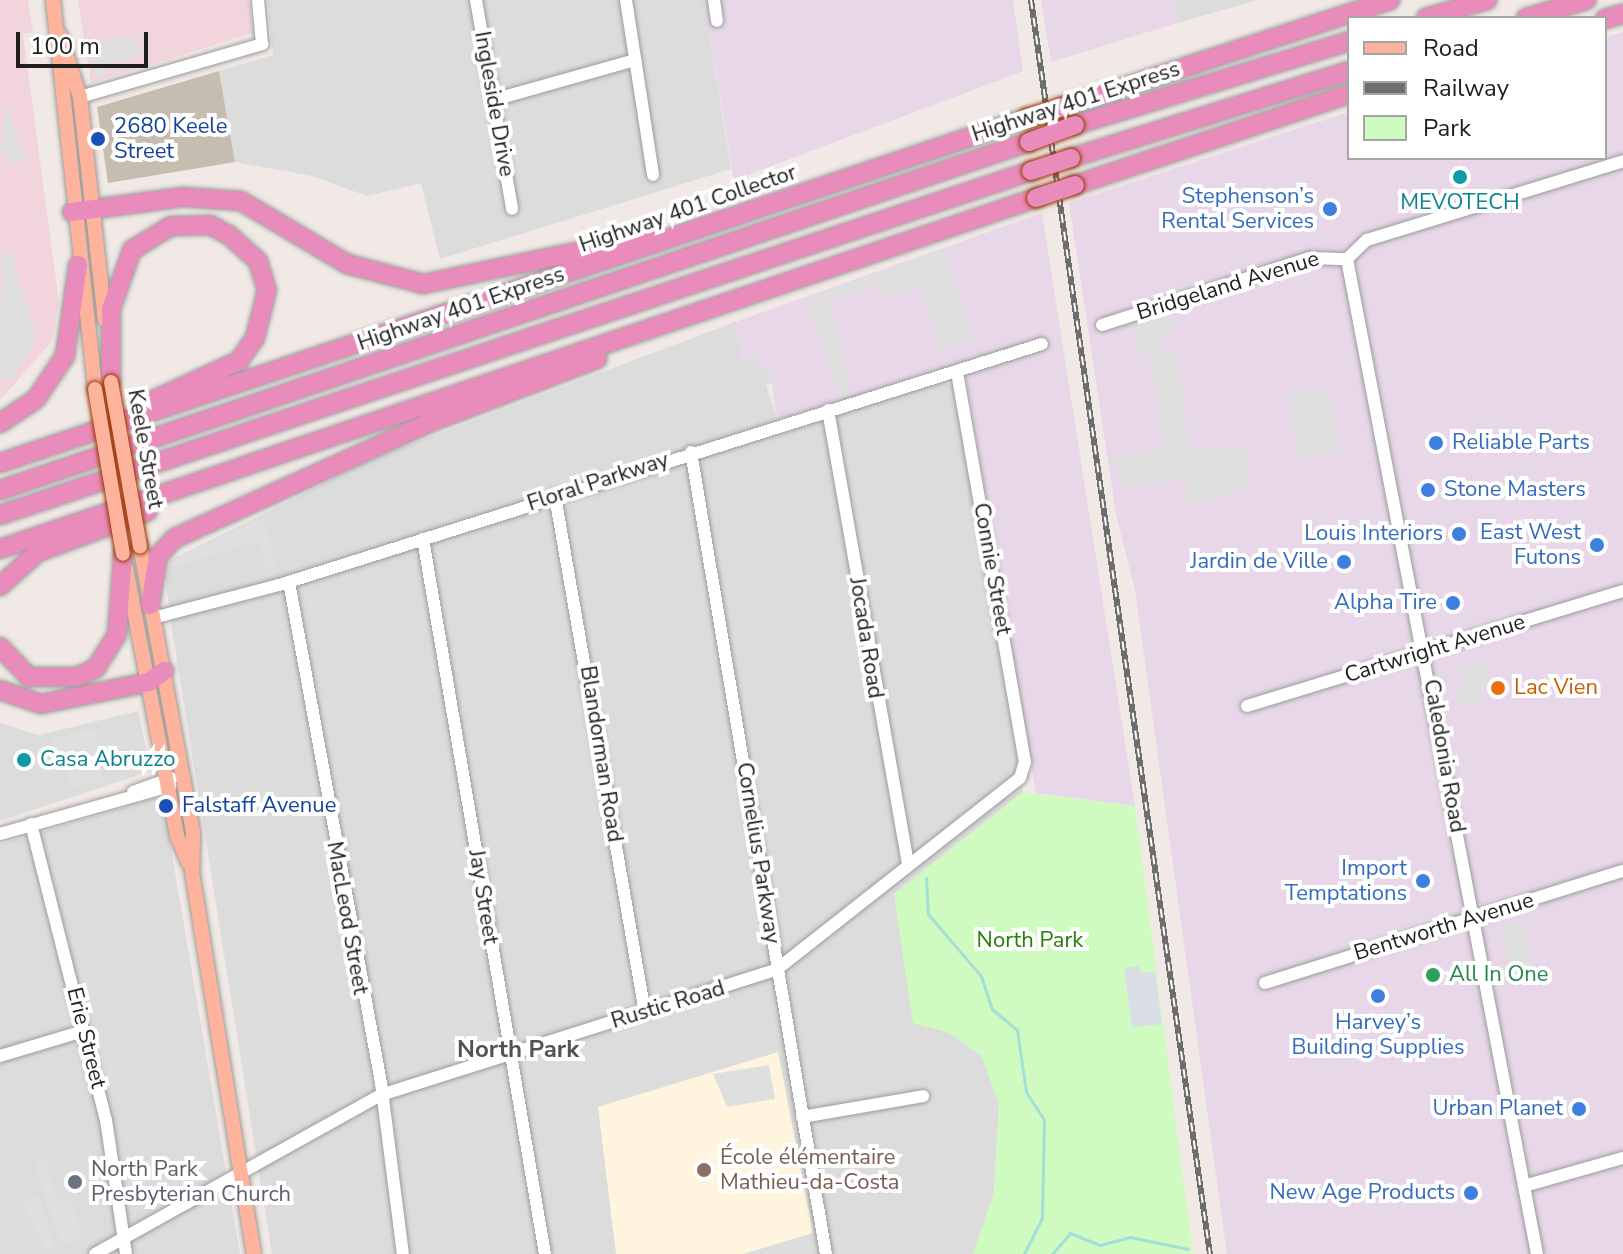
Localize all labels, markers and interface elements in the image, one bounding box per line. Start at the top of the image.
scale bar [20,16,152,66]
legend [1347,16,1607,160]
street label: Ingleside Drive [468,29,520,179]
text: 100 m [30,30,100,62]
text: Road [1423,32,1479,64]
street label: Highway 401 Express [969,56,1183,148]
text: Railway [1423,72,1509,104]
text: Park [1423,112,1471,144]
place label: 2680 Keele Street [114,113,227,164]
marker: 2680 Keele Street [89,130,107,148]
street label: Highway 401 Collector [576,159,800,259]
marker: MEVOTECH [1451,168,1469,186]
place label: Stephenson’s Rental Services [1161,183,1314,234]
place label: MEVOTECH [1400,190,1520,216]
marker: Stephenson’s Rental Services [1321,200,1339,218]
street label: Bridgeland Avenue [1134,246,1322,326]
street label: Highway 401 Express [354,261,568,357]
street label: Keele Street [122,387,168,511]
place label: Reliable Parts [1452,430,1590,456]
marker: Reliable Parts [1427,434,1445,452]
street label: Floral Parkway [524,447,672,517]
place label: Stone Masters [1444,477,1586,503]
marker: Stone Masters [1419,481,1437,499]
street label: Connie Street [967,501,1017,637]
place label: East West Futons [1480,519,1581,570]
place label: Louis Interiors [1304,521,1443,547]
marker: Louis Interiors [1450,525,1468,543]
marker: East West Futons [1588,536,1606,554]
place label: Jardin de Ville [1190,549,1328,575]
marker: Jardin de Ville [1335,553,1353,571]
street label: Jocada Road [843,575,889,701]
place label: Alpha Tire [1334,590,1437,616]
marker: Alpha Tire [1444,594,1462,612]
street label: Cartwright Avenue [1341,609,1529,689]
street label: Blandorman Road [574,664,628,844]
place label: Lac Vien [1514,675,1598,701]
street label: Caledonia Road [1418,677,1470,835]
marker: Lac Vien [1489,679,1507,697]
place label: Casa Abruzzo [40,747,175,773]
marker: Casa Abruzzo [15,751,33,769]
street label: Cornelius Parkway [731,760,785,946]
place label: Falstaff Avenue [182,793,336,819]
marker: Falstaff Avenue [157,797,175,815]
street label: MacLeod Street [321,839,373,997]
street label: Jay Street [462,848,504,946]
place label: Import Temptations [1285,855,1407,906]
marker: Import Temptations [1414,872,1432,890]
street label: Bentworth Avenue [1351,887,1537,967]
park label: North Park [977,928,1083,954]
place label: All In One [1449,962,1549,988]
marker: All In One [1424,966,1442,984]
street label: Rustic Road [608,975,728,1035]
street label: Erie Street [61,985,111,1091]
marker: Harvey’s Building Supplies [1369,987,1387,1005]
place label: Harvey’s Building Supplies [1291,1009,1465,1060]
district label: North Park [457,1036,579,1064]
place label: Urban Planet [1432,1096,1563,1122]
marker: Urban Planet [1570,1100,1588,1118]
place label: École élémentaire Mathieu-da-Costa [720,1144,899,1196]
place label: North Park Presbyterian Church [91,1156,291,1208]
marker: École élémentaire Mathieu-da-Costa [695,1161,713,1179]
marker: North Park Presbyterian Church [66,1173,84,1191]
place label: New Age Products [1270,1180,1455,1206]
marker: New Age Products [1462,1184,1480,1202]

